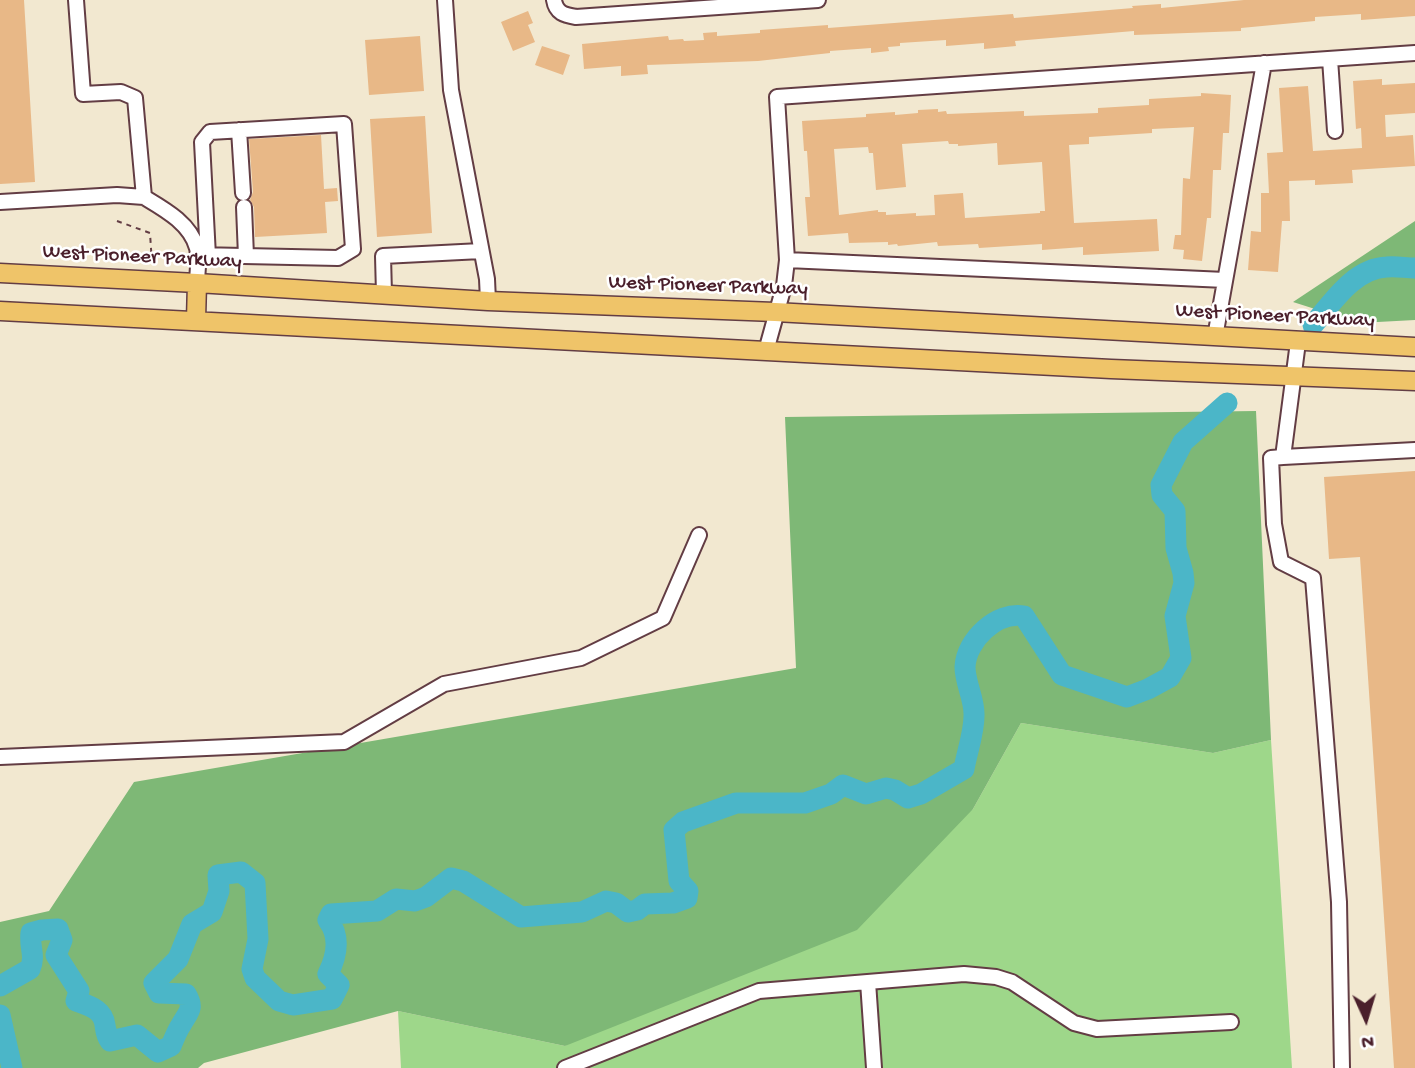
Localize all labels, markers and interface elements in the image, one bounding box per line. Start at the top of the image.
street label: West Pioneer Parkway [42,240,242,276]
street label: West Pioneer Parkway [608,271,808,303]
street label: West Pioneer Parkway [1175,299,1375,335]
north arrow [1331,984,1401,1054]
text: N [1361,1029,1374,1052]

